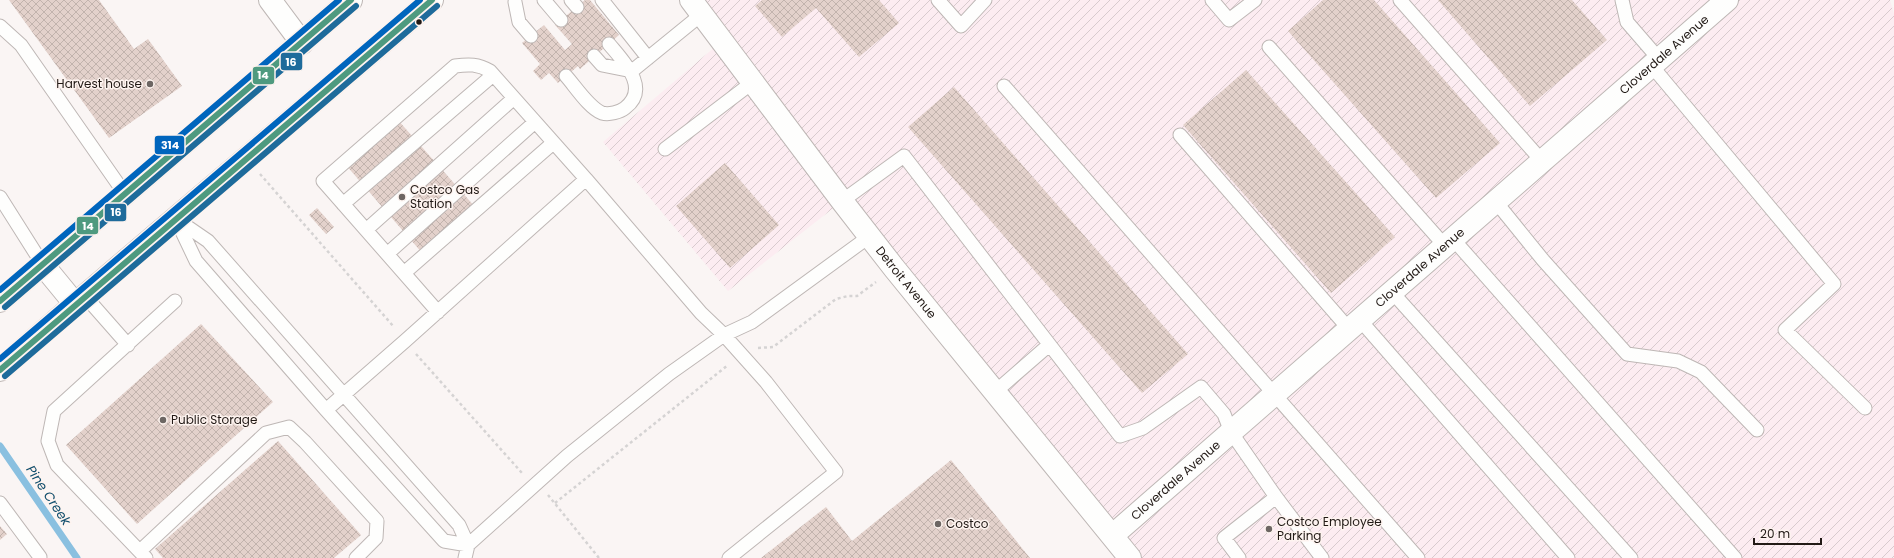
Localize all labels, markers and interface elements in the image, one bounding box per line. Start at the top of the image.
street label: Cloverdale Avenue [1615,11,1712,98]
unlabelled marker [414,17,424,27]
line badge: 16 [280,52,303,71]
text: 16 [285,54,297,70]
line badge: 14 [252,66,275,85]
text: 14 [257,67,269,83]
place label: Harvest house [56,75,142,92]
marker: Harvest house [145,79,155,89]
line badge: 314 [154,135,185,155]
text: 314 [161,137,180,153]
place label: Costco Gas Station [410,181,479,212]
marker: Costco Gas Station [397,192,407,202]
line badge: 16 [104,203,127,222]
text: 16 [110,204,122,220]
line badge: 14 [76,216,99,235]
text: 14 [82,218,94,234]
street label: Cloverdale Avenue [1371,224,1468,311]
street label: Detroit Avenue [872,243,941,322]
place label: Public Storage [171,411,257,428]
marker: Public Storage [158,415,168,425]
street label: Cloverdale Avenue [1127,436,1224,524]
water label: Pine Creek [22,461,76,530]
place label: Costco Employee Parking [1277,513,1382,544]
place label: Costco [946,515,989,532]
marker: Costco [933,519,943,529]
scale bar [1754,520,1821,546]
marker: Costco Employee Parking [1264,524,1274,534]
text: 20 m [1760,525,1790,542]

